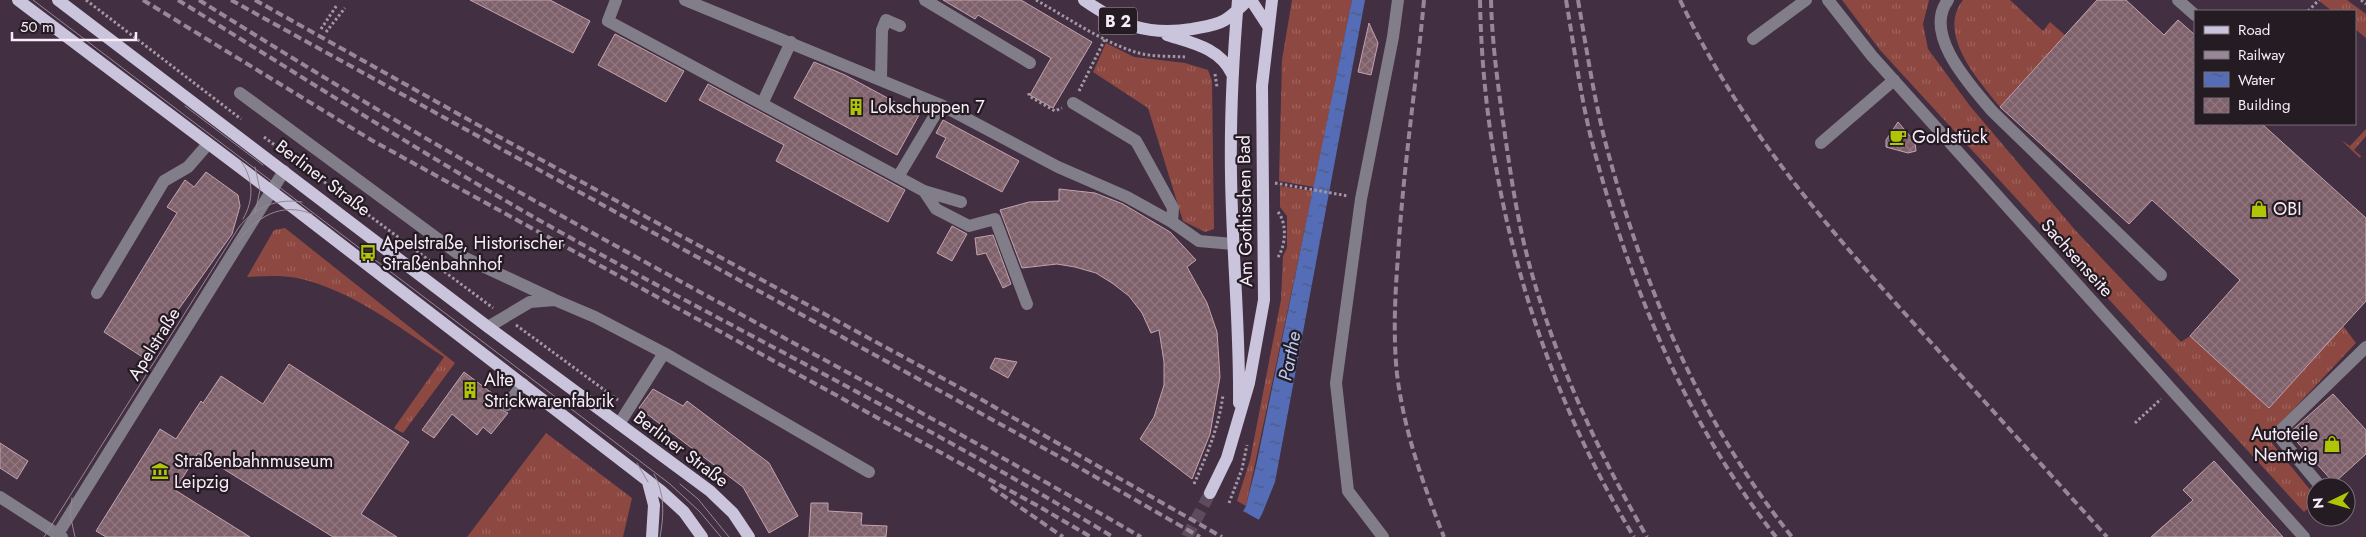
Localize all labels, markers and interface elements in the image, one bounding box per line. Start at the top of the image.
road number: B 2 [1099,8,1137,34]
scale bar [12,10,136,42]
legend [2194,10,2356,125]
text: 50 m [20,16,54,38]
text: Road [2238,19,2270,41]
text: Railway [2238,44,2285,66]
text: Water [2238,69,2276,91]
place label: Lokschuppen 7 [870,94,985,120]
text: Building [2238,94,2290,116]
building icon: Lokschuppen 7 [846,97,866,117]
place label: Goldstück [1912,124,1988,150]
cafe icon: Goldstück [1888,127,1908,147]
street label: Berliner Straße [270,134,376,222]
street label: Am Gothischen Bad [1231,135,1259,287]
place label: OBI [2273,196,2302,222]
shop icon: OBI [2249,199,2269,219]
street label: Sachsenseite [2035,213,2119,303]
place label: Apelstraße, Historischer Straßenbahnhof [382,230,565,277]
bus stop icon: Apelstraße, Historischer Straßenbahnhof [358,243,378,263]
street label: Apelstraße [121,303,187,385]
water label: Parthe [1271,329,1308,383]
place label: Alte Strickwarenfabrik [484,367,614,414]
building icon: Alte Strickwarenfabrik [460,380,480,400]
street label: Berliner Straße [628,405,734,493]
place label: Autoteile Nentwig [2251,421,2318,468]
shop icon: Autoteile Nentwig [2322,434,2342,454]
place label: Straßenbahnmuseum Leipzig [174,448,333,495]
museum icon: Straßenbahnmuseum Leipzig [150,461,170,481]
north arrow [2306,477,2356,527]
text: N [2308,497,2328,510]

